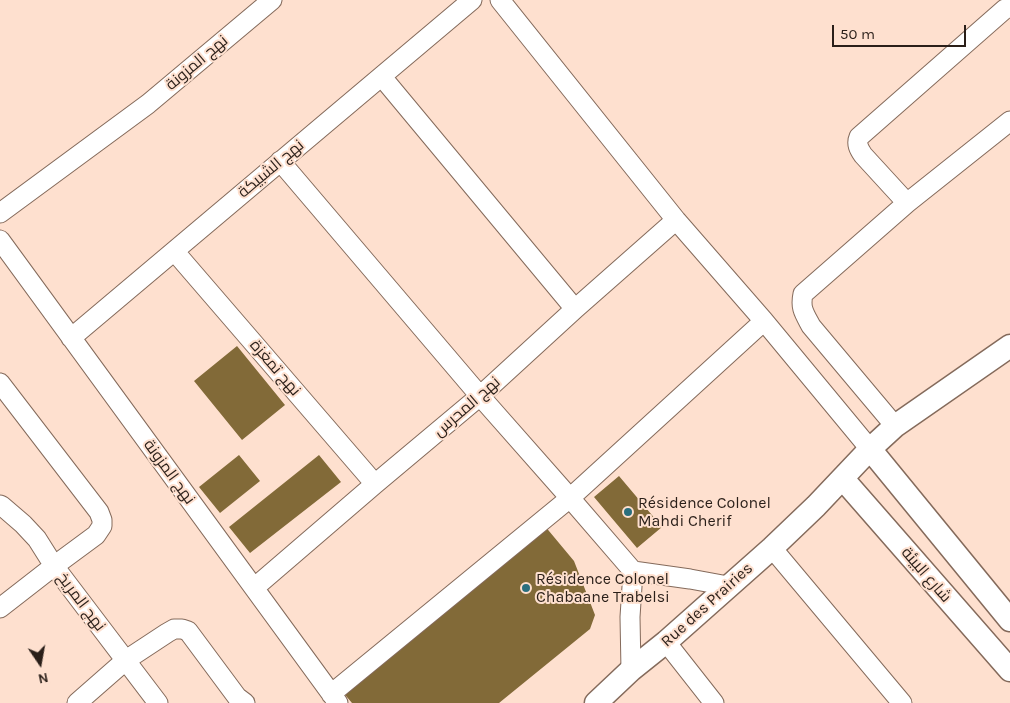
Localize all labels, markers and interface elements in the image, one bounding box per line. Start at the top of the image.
scale bar [835,15,969,47]
text: 50 m [840,25,875,43]
street label: نهج المزونة [162,31,232,95]
street label: نهج الشبيكة [234,136,308,202]
street label: نهج تمغزة [245,336,305,400]
street label: نهج المحرس [430,373,504,441]
street label: نهج المزونة [139,436,199,508]
place label: Résidence Colonel Mahdi Cherif [638,493,771,531]
marker: Résidence Colonel Mahdi Cherif [622,506,634,518]
street label: شارع البيئة [897,543,955,607]
street label: Rue des Prairies [657,559,757,651]
street label: نهج المريخ [53,569,109,635]
place label: Résidence Colonel Chabaane Trabelsi [536,569,670,607]
marker: Résidence Colonel Chabaane Trabelsi [520,582,532,594]
north arrow [15,638,65,688]
text: N [37,669,50,688]

